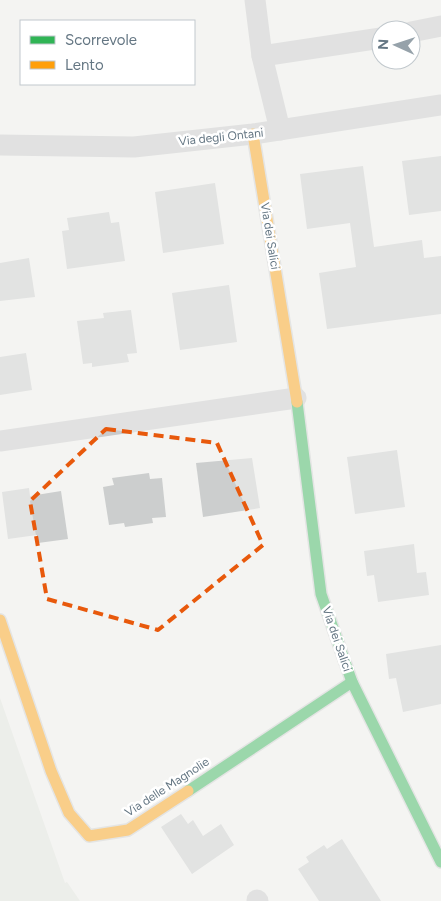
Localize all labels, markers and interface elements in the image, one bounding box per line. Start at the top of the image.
legend [20,20,195,85]
north arrow [371,20,421,70]
text: Scorrevole [65,31,137,49]
text: N [375,38,392,50]
text: Lento [65,56,104,74]
street label: Via degli Ontani [178,126,264,148]
street label: Via dei Salici [258,201,282,271]
street label: Via dei Salici [319,605,355,673]
street label: Via delle Magnolie [122,754,212,819]

